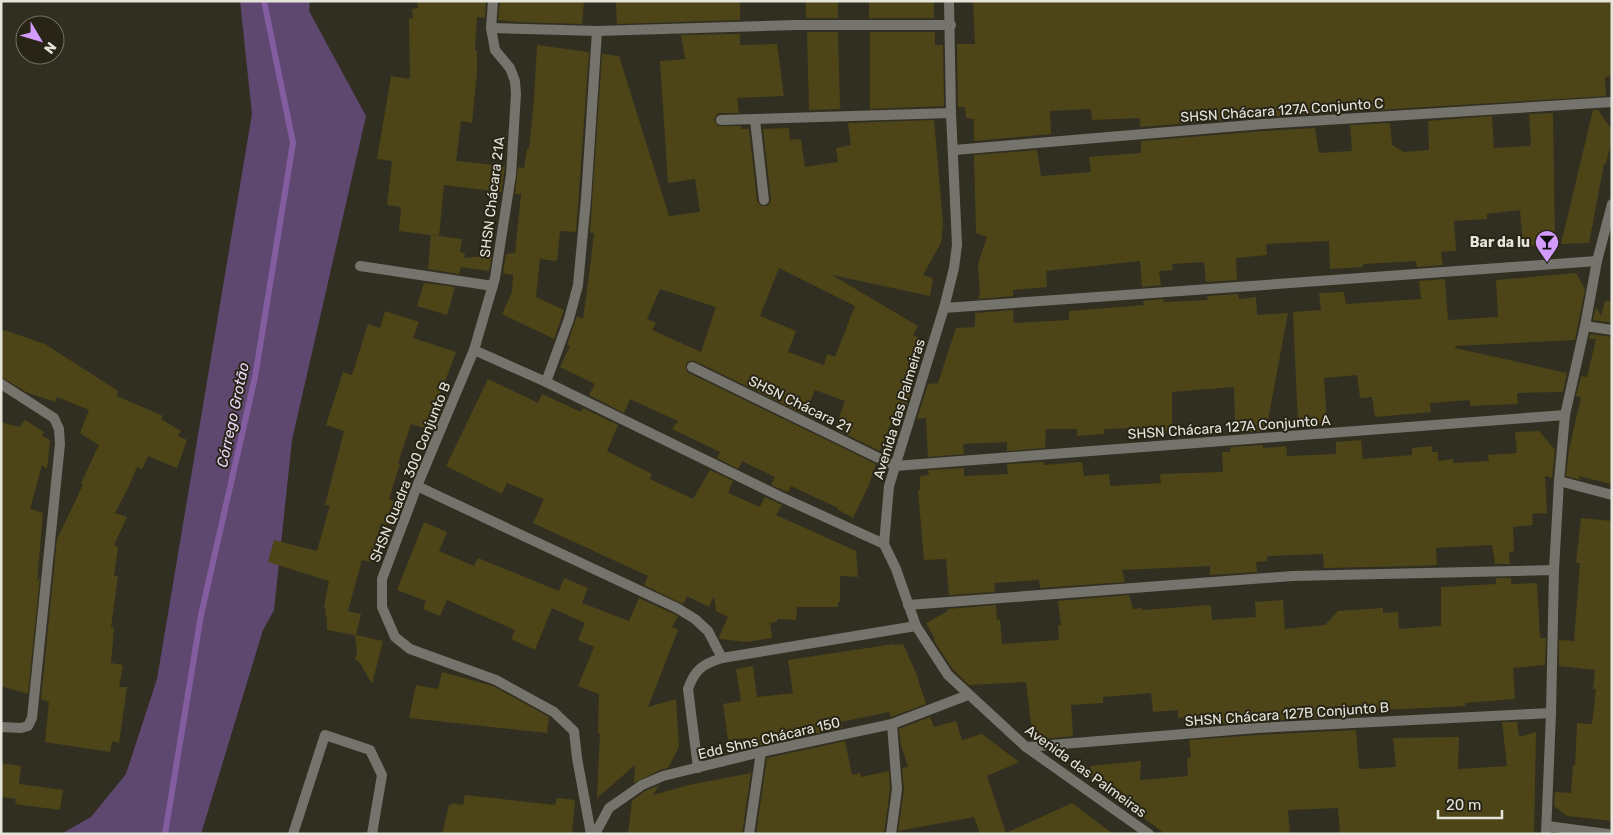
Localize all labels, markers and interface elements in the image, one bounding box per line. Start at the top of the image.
north arrow [15,15,65,65]
text: N [40,38,60,57]
street label: SHSN Chácara 127A Conjunto C [1180,95,1384,126]
street label: SHSN Chácara 21A [477,135,508,258]
bar icon: Bar da lu [1534,229,1560,263]
place label: Bar da lu [1470,234,1530,251]
street label: Avenida das Palmeiras [870,337,929,481]
water label: Córrego Grotão [213,360,253,469]
street label: SHSN Chácara 21 [746,372,854,437]
street label: SHSN Quadra 300 Conjunto B [366,380,455,565]
street label: SHSN Chácara 127A Conjunto A [1127,412,1332,443]
street label: SHSN Chácara 127B Conjunto B [1184,699,1390,730]
street label: Edd Shns Chácara 150 [696,714,842,763]
street label: Avenida das Palmeiras [1022,722,1150,821]
scale bar [1438,788,1502,820]
text: 20 m [1446,796,1481,814]

